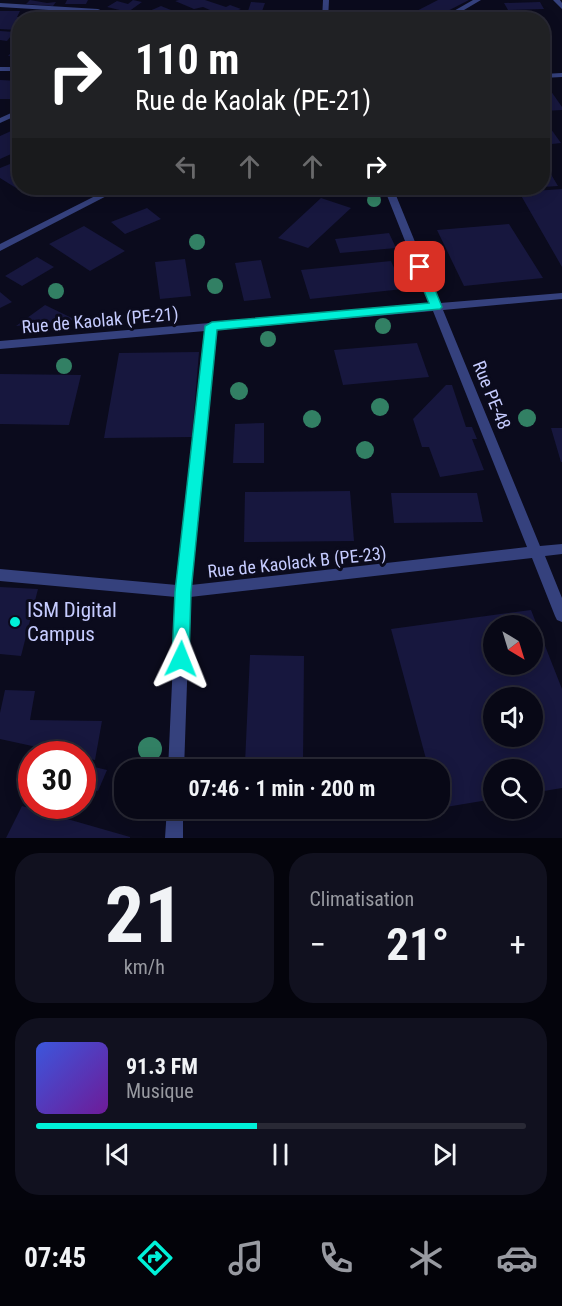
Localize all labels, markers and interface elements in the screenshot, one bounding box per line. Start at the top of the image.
text: 110 m [135,35,240,84]
icon: right [36,36,114,114]
text: Rue de Kaolak (PE-21) [135,85,371,117]
icon: left [170,150,203,183]
icon: ahead [233,150,266,183]
icon: ahead [296,150,329,183]
icon: right [359,150,392,183]
pin [394,241,445,292]
icon: arrive [403,250,436,283]
street label: Rue de Kaolak (PE-21) [21,303,179,338]
street label: Rue PE-48 [469,358,515,432]
street label: Rue de Kaolack B (PE-23) [207,542,388,583]
place label: ISM Digital Campus [27,598,117,646]
marker: ISM Digital Campus [8,615,22,629]
north arrow [483,615,543,675]
map controls [483,615,543,819]
position arrow [149,627,213,691]
button: sound [483,687,543,747]
speed limit sign: 30 [18,741,96,819]
button: search [483,759,543,819]
text: 07:46 · 1 min · 200 m [189,776,375,801]
text: 21 [105,870,184,961]
text: Climatisation [310,887,414,911]
text: 21° [386,918,449,971]
text: − [310,925,326,964]
text: + [510,925,526,964]
text: km/h [124,955,165,979]
text: 91.3 FM [126,1054,198,1079]
text: Musique [126,1079,194,1103]
icon: previous [101,1138,134,1171]
icon: pause [264,1138,297,1171]
icon: next [428,1138,461,1171]
icon: directions [134,1237,176,1279]
icon: music [225,1237,267,1279]
icon: phone [315,1237,357,1279]
icon: climate [405,1237,447,1279]
icon: car [496,1237,538,1279]
text: 07:45 [24,1242,86,1274]

